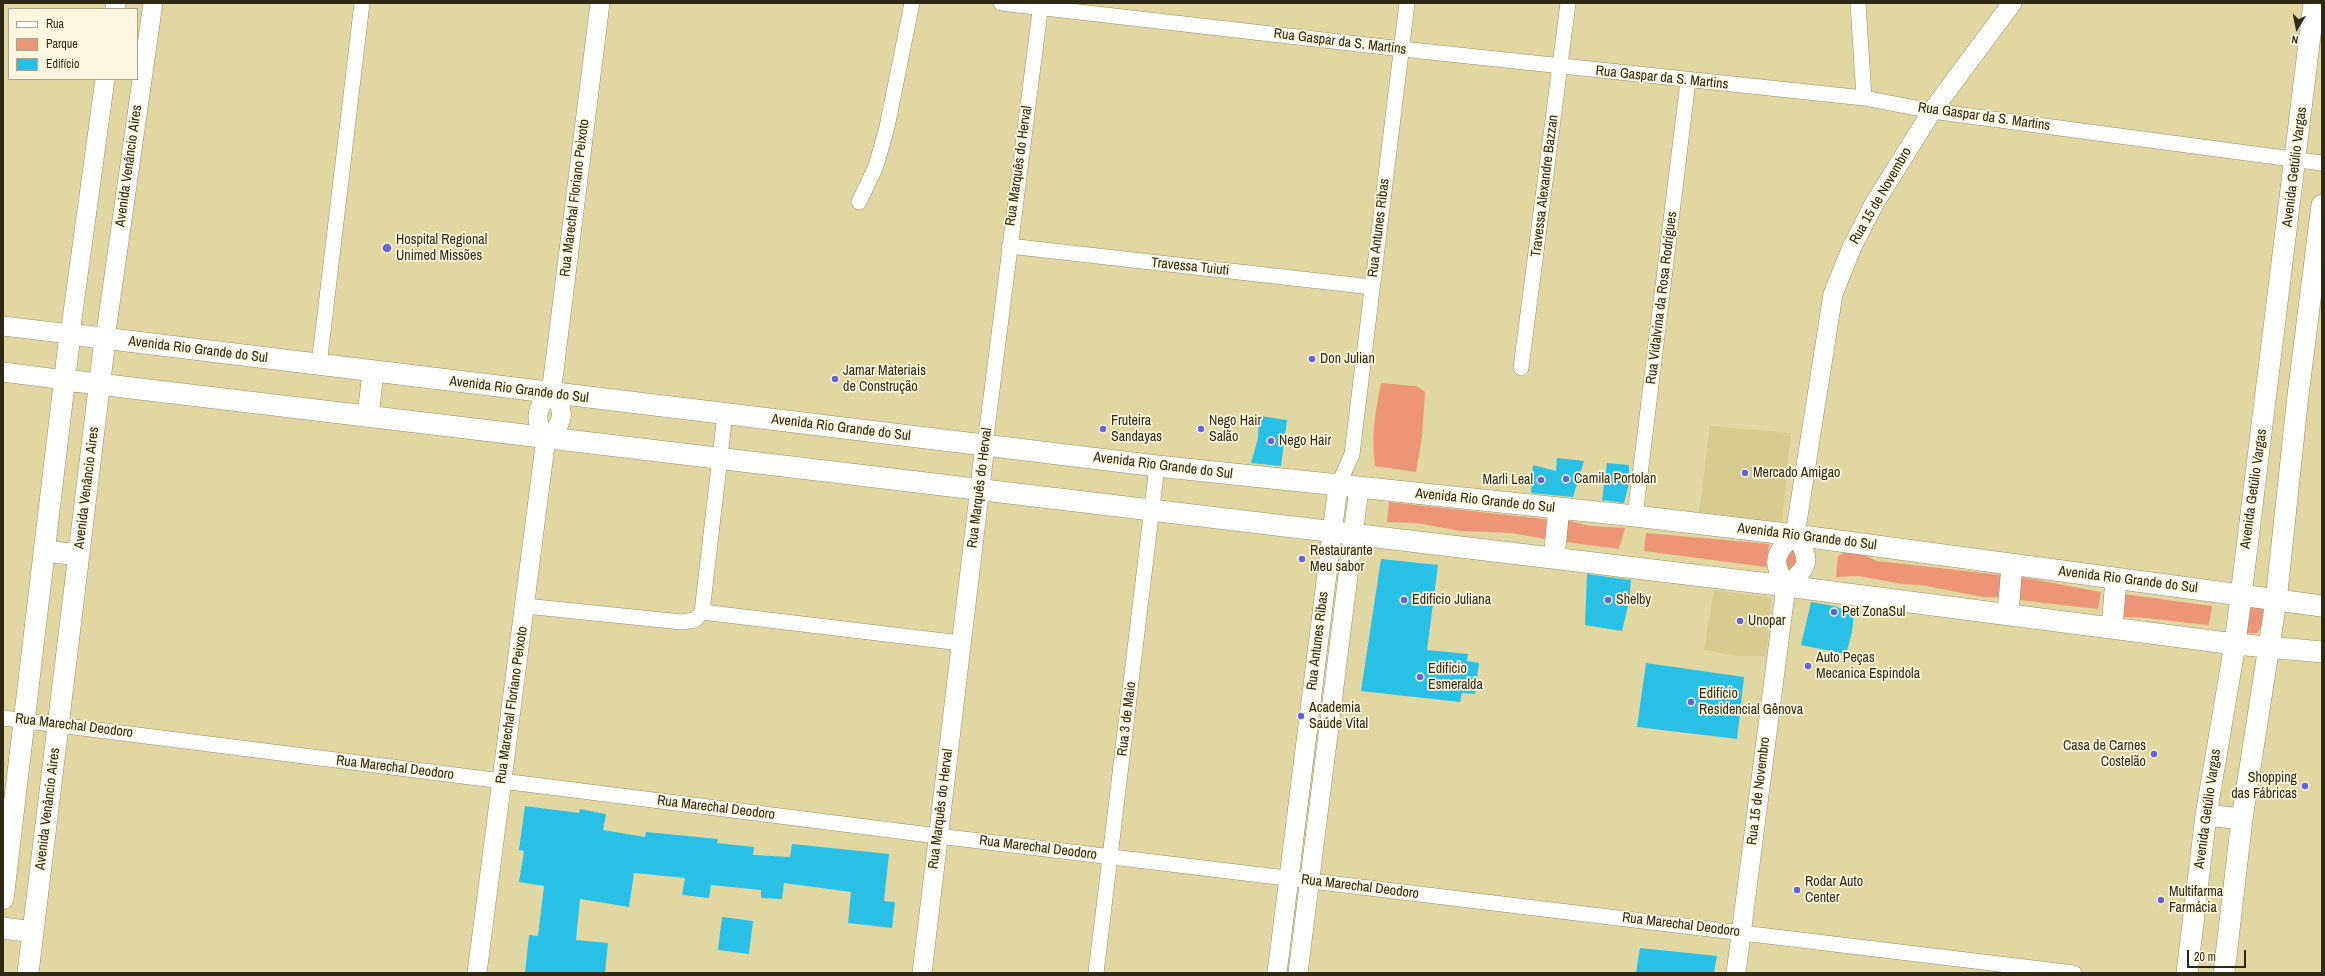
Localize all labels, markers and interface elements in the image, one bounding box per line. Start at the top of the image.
legend [8,8,138,80]
north arrow [2277,8,2317,48]
text: Rua [46,16,64,32]
street label: Rua Gaspar da S. Martins [1273,26,1407,58]
text: N [2291,32,2299,47]
text: Parque [46,36,78,52]
text: Edifício [46,56,79,72]
street label: Rua Gaspar da S. Martins [1595,63,1729,93]
street label: Rua Gaspar da S. Martins [1917,99,2051,135]
street label: Avenida Venâncio Aires [112,104,146,228]
street label: Rua Marquês do Herval [1002,105,1036,227]
street label: Avenida Getúlio Vargas [2279,106,2311,228]
street label: Travessa Alexandre Bazzan [1528,114,1562,258]
street label: Rua Marechal Floriano Peixoto [557,118,593,278]
street label: Rua 15 de Novembro [1846,145,1916,247]
street label: Rua Antunes Ribas [1365,178,1393,278]
street label: Rua Vidalvina da Rosa Rodrigues [1643,211,1681,385]
place label: Hospital Regional Unimed Missões [396,232,487,264]
marker: Hospital Regional Unimed Missões [381,242,393,254]
street label: Travessa Tuiuti [1150,255,1230,279]
street label: Avenida Rio Grande do Sul [127,333,269,367]
place label: Don Julian [1320,351,1375,367]
marker: Don Julian [1307,354,1317,364]
place label: Jamar Materiais de Construção [843,363,926,396]
street label: Avenida Rio Grande do Sul [448,373,590,407]
marker: Jamar Materiais de Construção [830,374,840,384]
street label: Avenida Rio Grande do Sul [770,411,912,445]
place label: Fruteira Sandayas [1111,413,1162,446]
place label: Nego Hair Salão [1209,413,1261,446]
marker: Fruteira Sandayas [1098,424,1108,434]
marker: Nego Hair Salão [1196,424,1206,434]
street label: Avenida Venâncio Aires [71,426,103,550]
street label: Rua Marquês do Herval [964,427,996,549]
street label: Avenida Getúlio Vargas [2237,428,2271,550]
place label: Nego Hair [1279,433,1331,449]
marker: Nego Hair [1266,436,1276,446]
street label: Avenida Rio Grande do Sul [1092,449,1234,483]
place label: Mercado Amigao [1753,465,1840,481]
marker: Mercado Amigao [1740,468,1750,478]
place label: Camila Portolan [1574,471,1656,487]
place label: Marli Leal [1483,472,1533,488]
marker: Camila Portolan [1561,474,1571,484]
marker: Marli Leal [1536,475,1546,485]
street label: Avenida Rio Grande do Sul [1414,485,1556,517]
street label: Avenida Rio Grande do Sul [1736,520,1878,554]
place label: Restaurante Meu sabor [1310,543,1373,576]
marker: Restaurante Meu sabor [1297,554,1307,564]
street label: Avenida Rio Grande do Sul [2057,563,2199,597]
street label: Rua Antunes Ribas [1304,591,1332,691]
place label: Edifício Juliana [1412,592,1491,608]
place label: Shelby [1616,592,1651,608]
marker: Edifício Juliana [1399,595,1409,605]
marker: Shelby [1603,595,1613,605]
place label: Pet ZonaSul [1842,604,1905,620]
marker: Pet ZonaSul [1829,607,1839,617]
place label: Unopar [1748,613,1786,629]
marker: Unopar [1735,616,1745,626]
street label: Rua Marechal Floriano Peixoto [493,625,531,785]
place label: Auto Peças Mecanica Espindola [1816,650,1920,682]
place label: Edifício Esmeralda [1428,661,1483,694]
marker: Auto Peças Mecanica Espindola [1803,661,1813,671]
marker: Edifício Esmeralda [1415,672,1425,682]
street label: Rua 3 de Maio [1114,681,1140,757]
place label: Edifício Residencial Gênova [1699,686,1803,718]
marker: Edifício Residencial Gênova [1686,697,1696,707]
place label: Academia Saúde Vital [1309,700,1368,732]
street label: Rua Marechal Deodoro [14,710,134,742]
marker: Academia Saúde Vital [1296,711,1306,721]
street label: Rua 15 de Novembro [1744,736,1774,846]
place label: Casa de Carnes Costelão [2063,738,2146,770]
street label: Avenida Venâncio Aires [32,747,64,871]
street label: Rua Marquês do Herval [925,748,957,870]
street label: Avenida Getúlio Vargas [2191,748,2225,870]
marker: Casa de Carnes Costelão [2149,749,2159,759]
street label: Rua Marechal Deodoro [335,752,455,784]
place label: Shopping das Fábricas [2231,770,2297,802]
marker: Shopping das Fábricas [2300,781,2310,791]
street label: Rua Marechal Deodoro [656,792,776,824]
street label: Rua Marechal Deodoro [978,832,1098,864]
street label: Rua Marechal Deodoro [1300,871,1420,903]
place label: Rodar Auto Center [1805,874,1863,906]
place label: Multifarma Farmácia [2169,884,2223,916]
marker: Rodar Auto Center [1792,885,1802,895]
marker: Multifarma Farmácia [2156,895,2166,905]
street label: Rua Marechal Deodoro [1621,909,1741,941]
scale bar [2189,942,2248,968]
text: 20 m [2194,949,2216,965]

